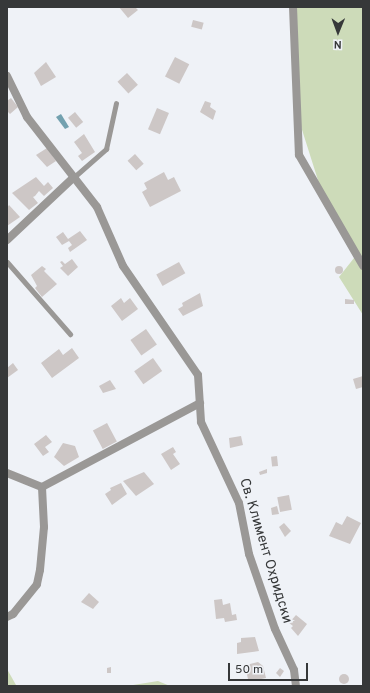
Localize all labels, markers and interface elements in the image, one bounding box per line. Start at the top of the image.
north arrow [318,12,358,52]
text: N [334,37,342,51]
street label: Св. Климент Охридски [235,476,295,626]
scale bar [230,655,310,681]
text: 50 m [235,662,263,678]

